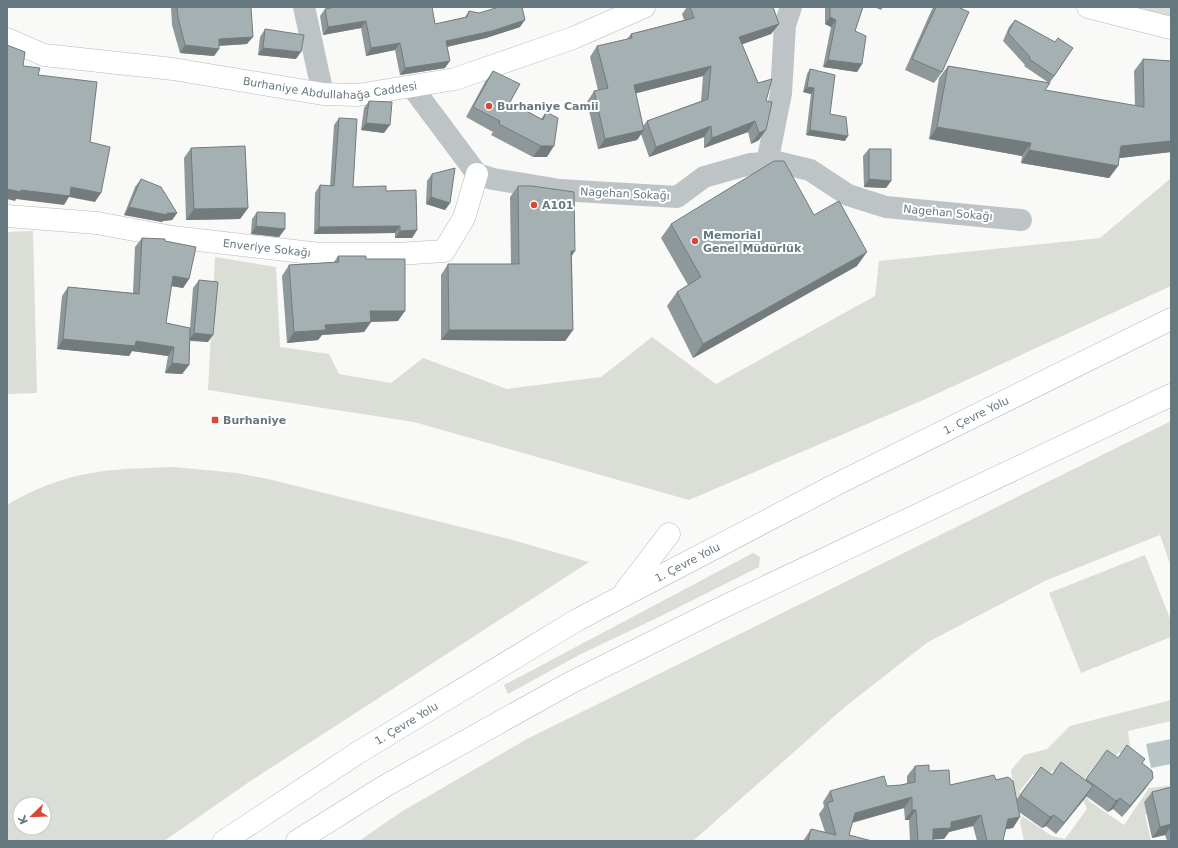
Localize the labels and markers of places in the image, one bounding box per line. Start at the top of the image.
place label: Burhaniye Camii [497,100,598,113]
marker: Burhaniye Camii [484,101,494,111]
place label: A101 [542,199,573,212]
marker: A101 [529,200,539,210]
place label: Memorial Genel Müdürlük [703,229,802,255]
marker: Memorial Genel Müdürlük [690,236,700,246]
place label: Burhaniye [223,414,286,427]
marker: Burhaniye [210,415,220,425]

